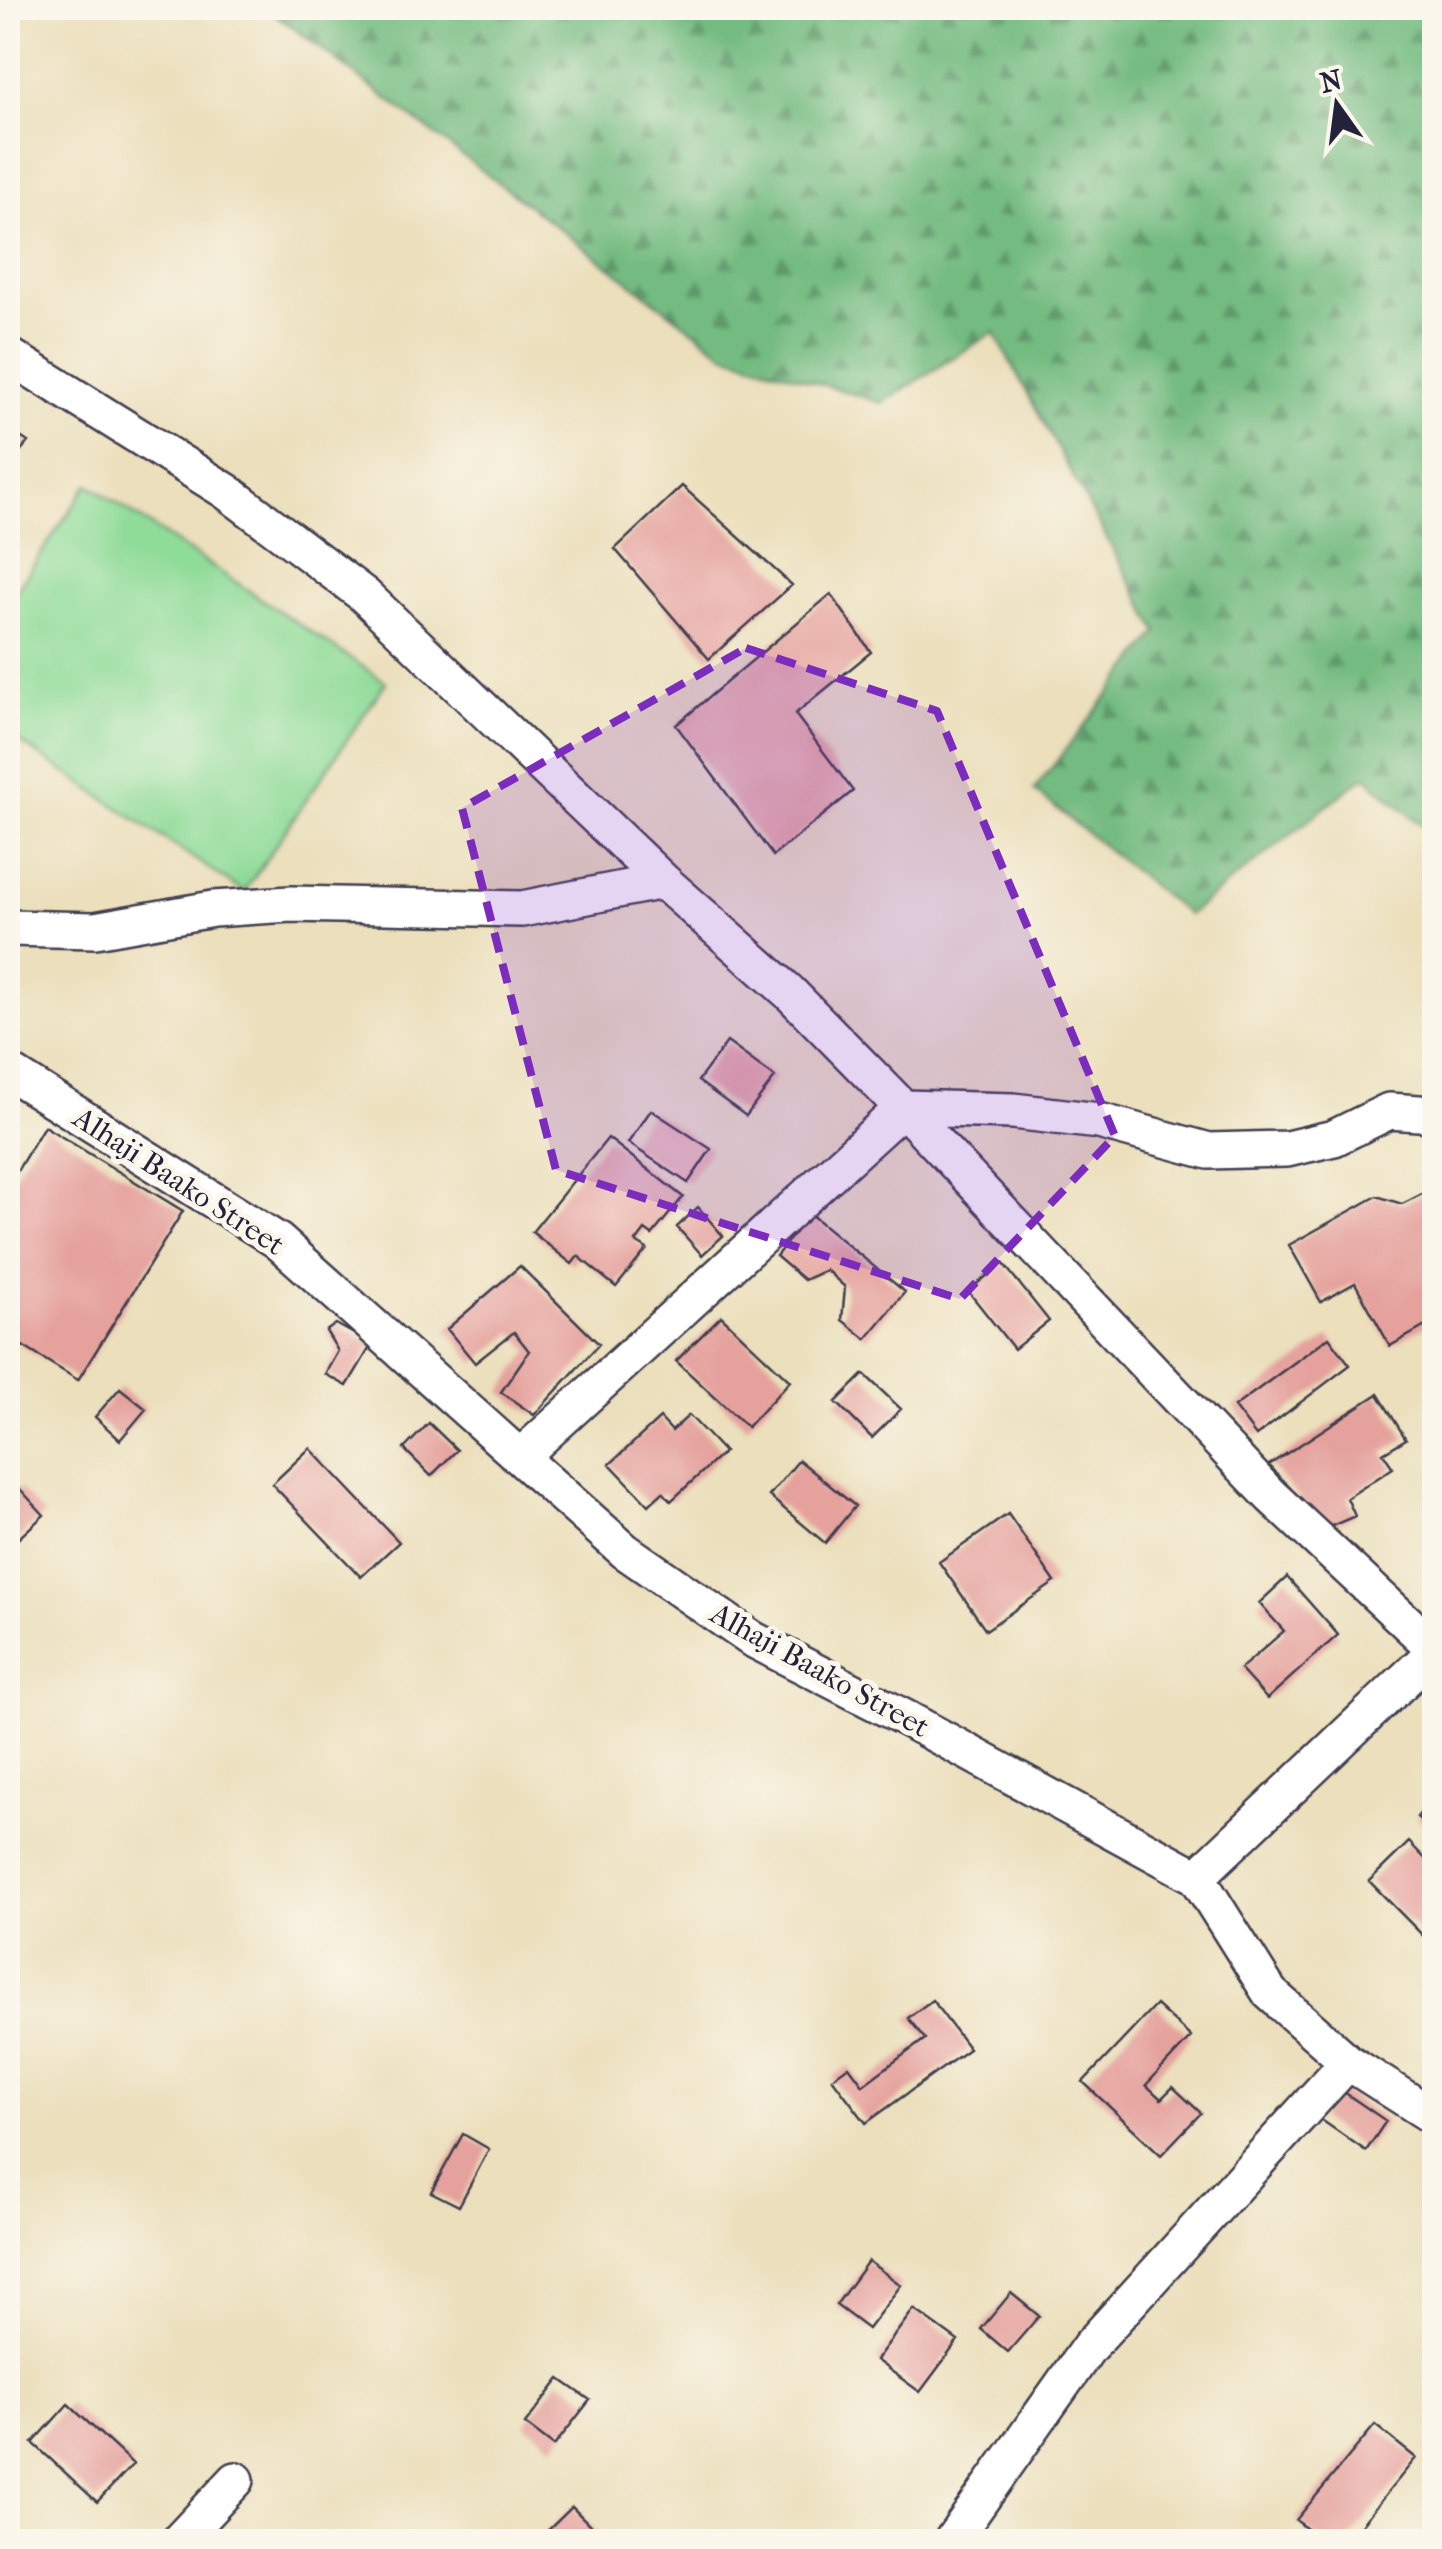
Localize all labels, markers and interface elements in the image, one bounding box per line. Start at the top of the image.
north arrow [1287,55,1387,155]
text: N [1317,62,1346,100]
street label: Alhaji Baako Street [66,1100,291,1263]
street label: Alhaji Baako Street [703,1595,935,1745]

